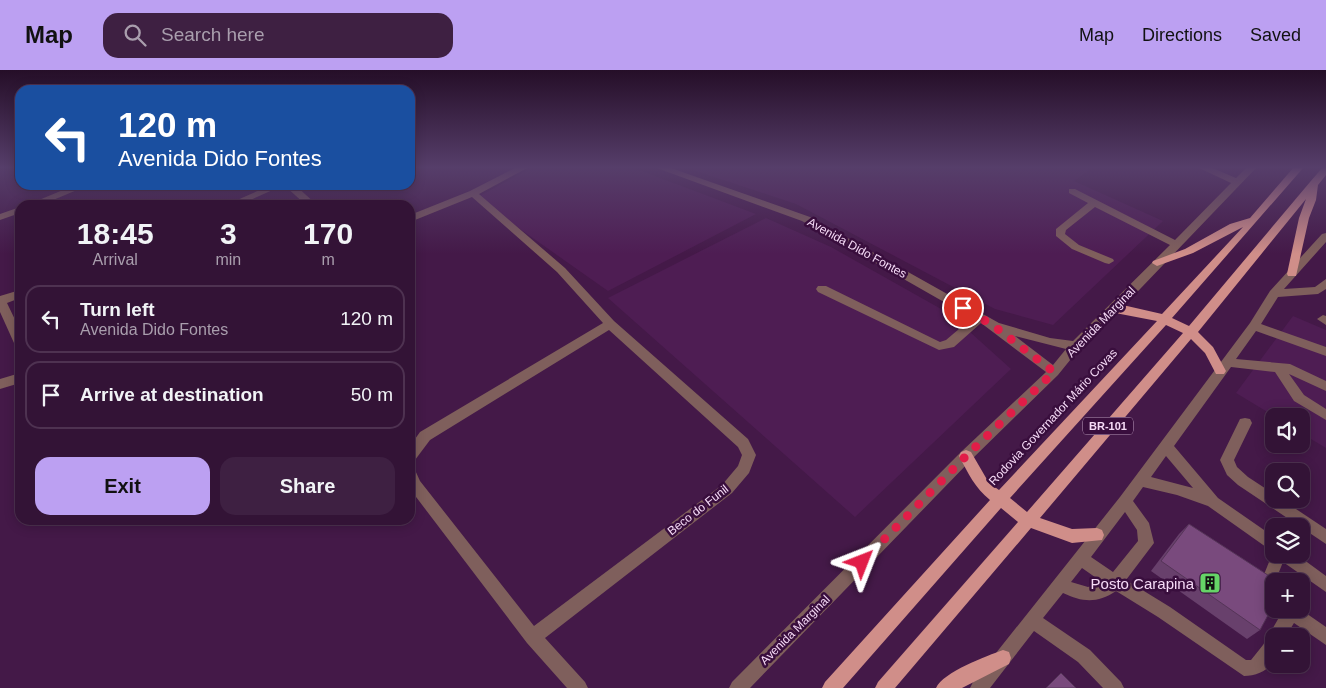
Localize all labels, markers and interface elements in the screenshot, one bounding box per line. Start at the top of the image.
search box [103,13,453,58]
text: Map [25,21,73,48]
icon: search [121,21,149,49]
text: Search here [161,24,265,45]
text: Map [1079,25,1114,45]
text: Directions [1142,25,1222,45]
text: Saved [1250,25,1301,45]
icon: left [35,105,100,170]
text: 120 m [118,105,217,144]
text: Avenida Dido Fontes [118,146,322,171]
street label: Avenida Dido Fontes [805,215,909,281]
text: 18:45 [77,217,154,250]
text: 3 [220,217,237,250]
text: 170 [303,217,353,250]
text: Arrival [93,251,138,268]
text: min [215,251,241,268]
text: m [321,251,335,268]
street label: Avenida Marginal [1064,284,1138,360]
pin [942,287,984,329]
icon: arrive [949,294,977,322]
text: Turn left [80,299,155,320]
icon: left [37,305,65,333]
text: 120 m [340,308,393,329]
text: Avenida Dido Fontes [80,321,228,338]
street label: Rodovia Governador Mário Covas [986,346,1120,488]
icon: arrive [37,381,65,409]
text: Arrive at destination [80,384,264,405]
text: 50 m [351,384,393,405]
map controls [1265,408,1310,673]
button: sound [1265,408,1310,453]
road number: BR-101 [1083,418,1133,434]
button: Exit [35,457,210,515]
button: Share [220,457,395,515]
button: search [1265,463,1310,508]
street label: Beco do Funil [665,482,731,538]
button: layers [1265,518,1310,563]
position arrow [835,535,887,587]
building icon: Posto Carapina [1198,571,1222,595]
button: + [1265,573,1310,618]
place label: Posto Carapina [1091,575,1195,592]
street label: Avenida Marginal [757,592,833,668]
button: − [1265,628,1310,673]

